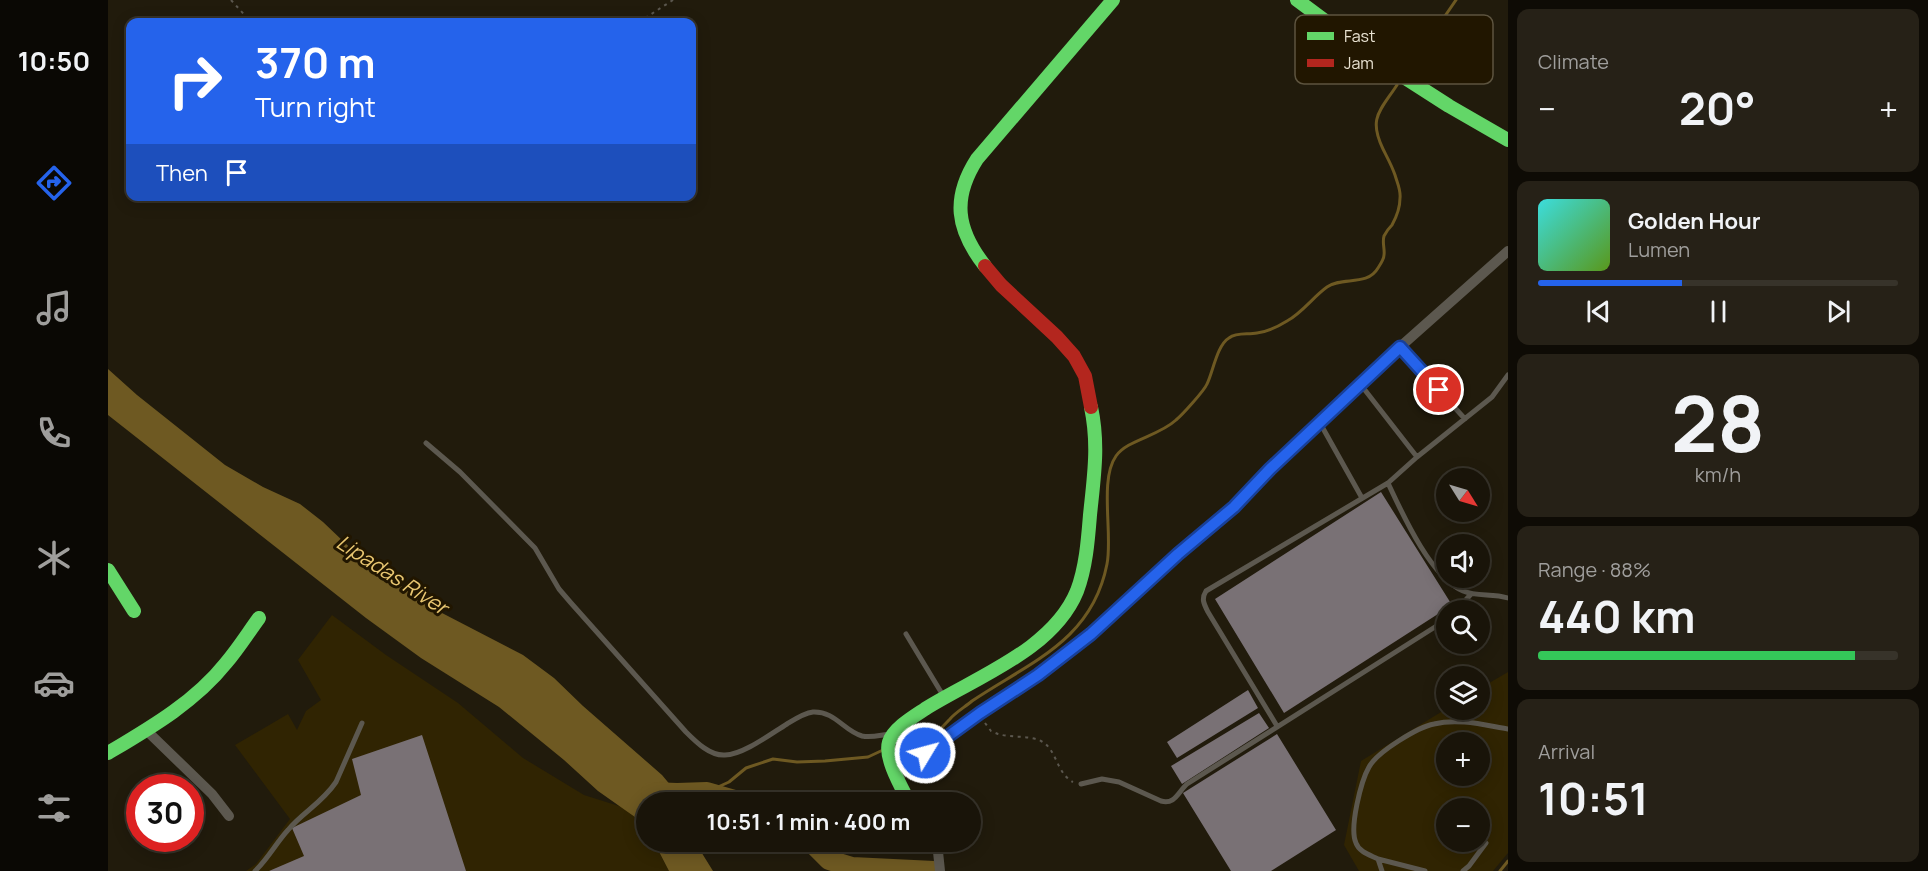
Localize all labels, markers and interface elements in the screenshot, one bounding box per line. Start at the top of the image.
legend [1295,15,1493,84]
text: Fast [1344,25,1375,47]
text: 370 m [255,33,376,91]
text: 10:50 [18,42,90,79]
icon: right [156,42,234,120]
text: Climate [1538,48,1609,75]
text: Jam [1344,52,1374,74]
text: 20° [1679,77,1756,139]
text: − [1538,86,1556,131]
text: + [1879,86,1898,131]
text: Turn right [255,88,376,125]
icon: arrive [220,156,253,189]
text: Then [156,158,208,188]
icon: directions [33,162,75,204]
text: Golden Hour [1628,206,1761,236]
text: Lumen [1628,236,1690,263]
icon: music [33,287,75,329]
icon: previous [1582,295,1615,328]
icon: pause [1702,295,1735,328]
icon: next [1822,295,1855,328]
pin [1413,364,1464,415]
text: 28 [1671,369,1765,475]
icon: arrive [1422,373,1455,406]
icon: phone [33,412,75,454]
text: km/h [1695,461,1741,488]
north arrow [1436,468,1490,522]
map controls [1436,468,1490,852]
water label: Lipadas River [332,528,456,622]
button: sound [1436,534,1490,588]
icon: climate [33,537,75,579]
text: Range · 88% [1538,556,1651,583]
text: 440 km [1538,585,1695,647]
button: search [1436,600,1490,654]
icon: car [33,662,75,704]
button: layers [1436,666,1490,720]
position arrow [893,721,957,785]
button: + [1436,732,1490,786]
text: Arrival [1538,738,1595,765]
text: 10:51 [1538,767,1649,829]
speed limit sign: 30 [126,774,204,852]
icon: filters [33,787,75,829]
button: − [1436,798,1490,852]
text: 10:51 · 1 min · 400 m [707,807,910,837]

